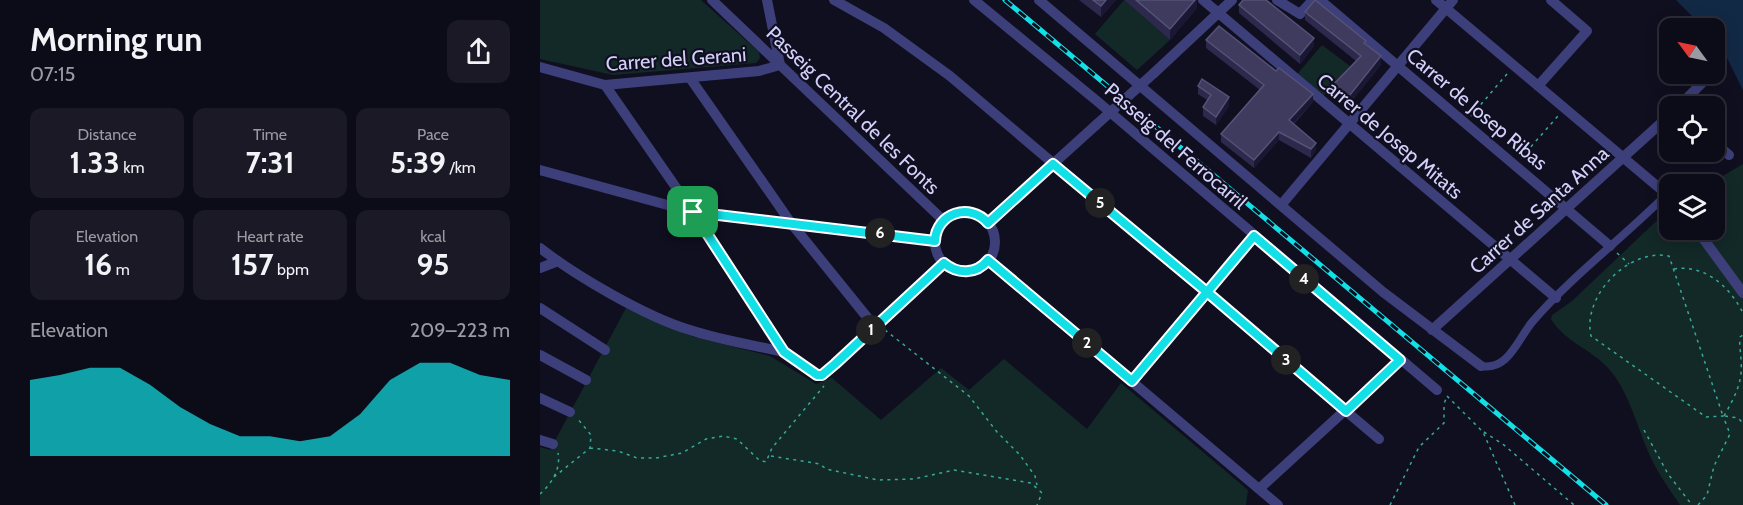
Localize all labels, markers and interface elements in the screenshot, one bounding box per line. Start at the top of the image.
north arrow [1659,18,1725,84]
map controls [1659,18,1725,240]
text: Morning run [30,19,202,59]
button: share [447,20,510,83]
street label: Passeig Central de les Fonts [761,21,945,199]
street label: Carrer del Gerani [605,42,747,76]
street label: Carrer de Josep Ribas [1402,43,1552,175]
text: 07:15 [30,62,75,86]
street label: Carrer de Josep Mitats [1312,68,1468,204]
street label: Passeig del Ferrocarril [1100,78,1252,214]
button: locate [1659,96,1725,162]
text: Distance [78,125,136,144]
text: Time [253,125,287,144]
text: Pace [417,125,449,144]
street label: Carrer de Santa Anna [1465,141,1614,279]
text: 1.33 [70,144,120,181]
text: 7:31 [245,144,295,181]
text: 5:39 [390,144,446,181]
text: km [120,158,144,177]
text: /km [446,158,476,177]
button: layers [1659,174,1725,240]
pin [667,186,718,237]
pin: 5 [1085,188,1115,218]
text: 5 [1096,193,1104,212]
icon: arrive [676,195,709,228]
pin: 6 [865,218,895,248]
text: 6 [876,223,885,242]
text: Elevation [76,227,138,246]
text: Heart rate [237,227,303,246]
text: kcal [420,227,446,246]
text: 16 [84,246,112,283]
text: 157 [231,246,274,283]
text: 95 [417,246,449,283]
text: m [112,260,130,279]
text: bpm [274,260,309,279]
pin: 4 [1289,264,1319,294]
text: 4 [1299,269,1309,288]
pin: 1 [856,315,886,345]
text: Elevation [30,318,108,342]
text: 209–223 m [410,318,510,342]
text: 1 [868,320,874,339]
pin: 2 [1072,328,1102,358]
text: 2 [1083,333,1091,352]
pin: 3 [1271,345,1301,375]
text: 3 [1282,350,1290,369]

